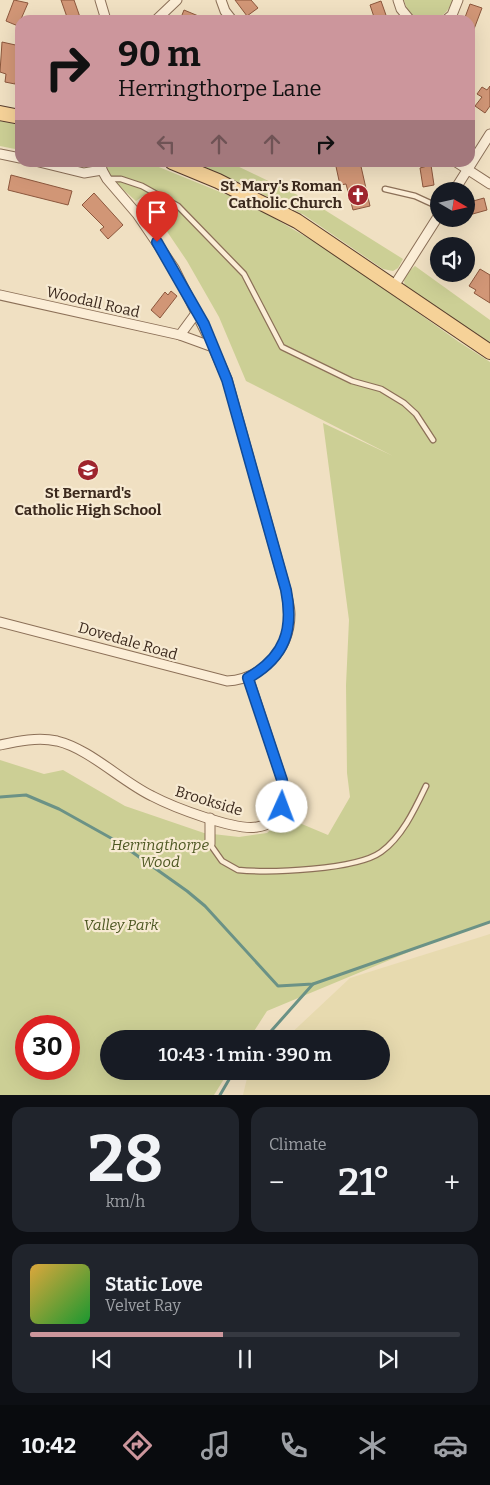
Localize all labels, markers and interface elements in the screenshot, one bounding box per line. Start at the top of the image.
text: 90 m [118,33,201,75]
icon: right [35,35,100,100]
text: Herringthorpe Lane [118,75,322,102]
icon: left [152,130,180,158]
icon: ahead [205,130,233,158]
icon: ahead [258,130,286,158]
icon: right [311,130,339,158]
place label: St. Mary's Roman Catholic Church [220,177,342,212]
north arrow [430,182,475,228]
map controls [430,182,475,282]
church icon: St. Mary's Roman Catholic Church [346,183,370,207]
pin [136,191,178,242]
icon: arrive [143,198,171,226]
button: sound [430,237,475,282]
street label: Woodall Road [45,283,142,322]
school or university icon: St Bernard's Catholic High School [76,458,100,482]
place label: St Bernard's Catholic High School [15,484,162,519]
street label: Dovedale Road [76,618,180,664]
position arrow [255,780,307,832]
street label: Brookside [173,782,245,820]
park label: Herringthorpe Wood [111,836,209,871]
park label: Valley Park [83,916,159,934]
speed limit sign: 30 [15,1015,80,1080]
text: 10:43 · 1 min · 390 m [158,1043,332,1066]
text: 28 [88,1120,163,1198]
text: Climate [269,1135,327,1154]
text: 21° [338,1159,390,1205]
text: − [269,1166,284,1199]
text: + [444,1166,460,1199]
text: km/h [106,1192,145,1211]
text: Static Love [105,1273,203,1296]
text: Velvet Ray [105,1296,181,1315]
icon: previous [88,1345,116,1373]
icon: pause [231,1345,259,1373]
icon: next [374,1345,402,1373]
icon: directions [120,1428,155,1463]
icon: music [198,1428,233,1463]
icon: phone [276,1428,311,1463]
icon: climate [355,1428,390,1463]
icon: car [433,1428,468,1463]
text: 10:42 [22,1432,76,1459]

